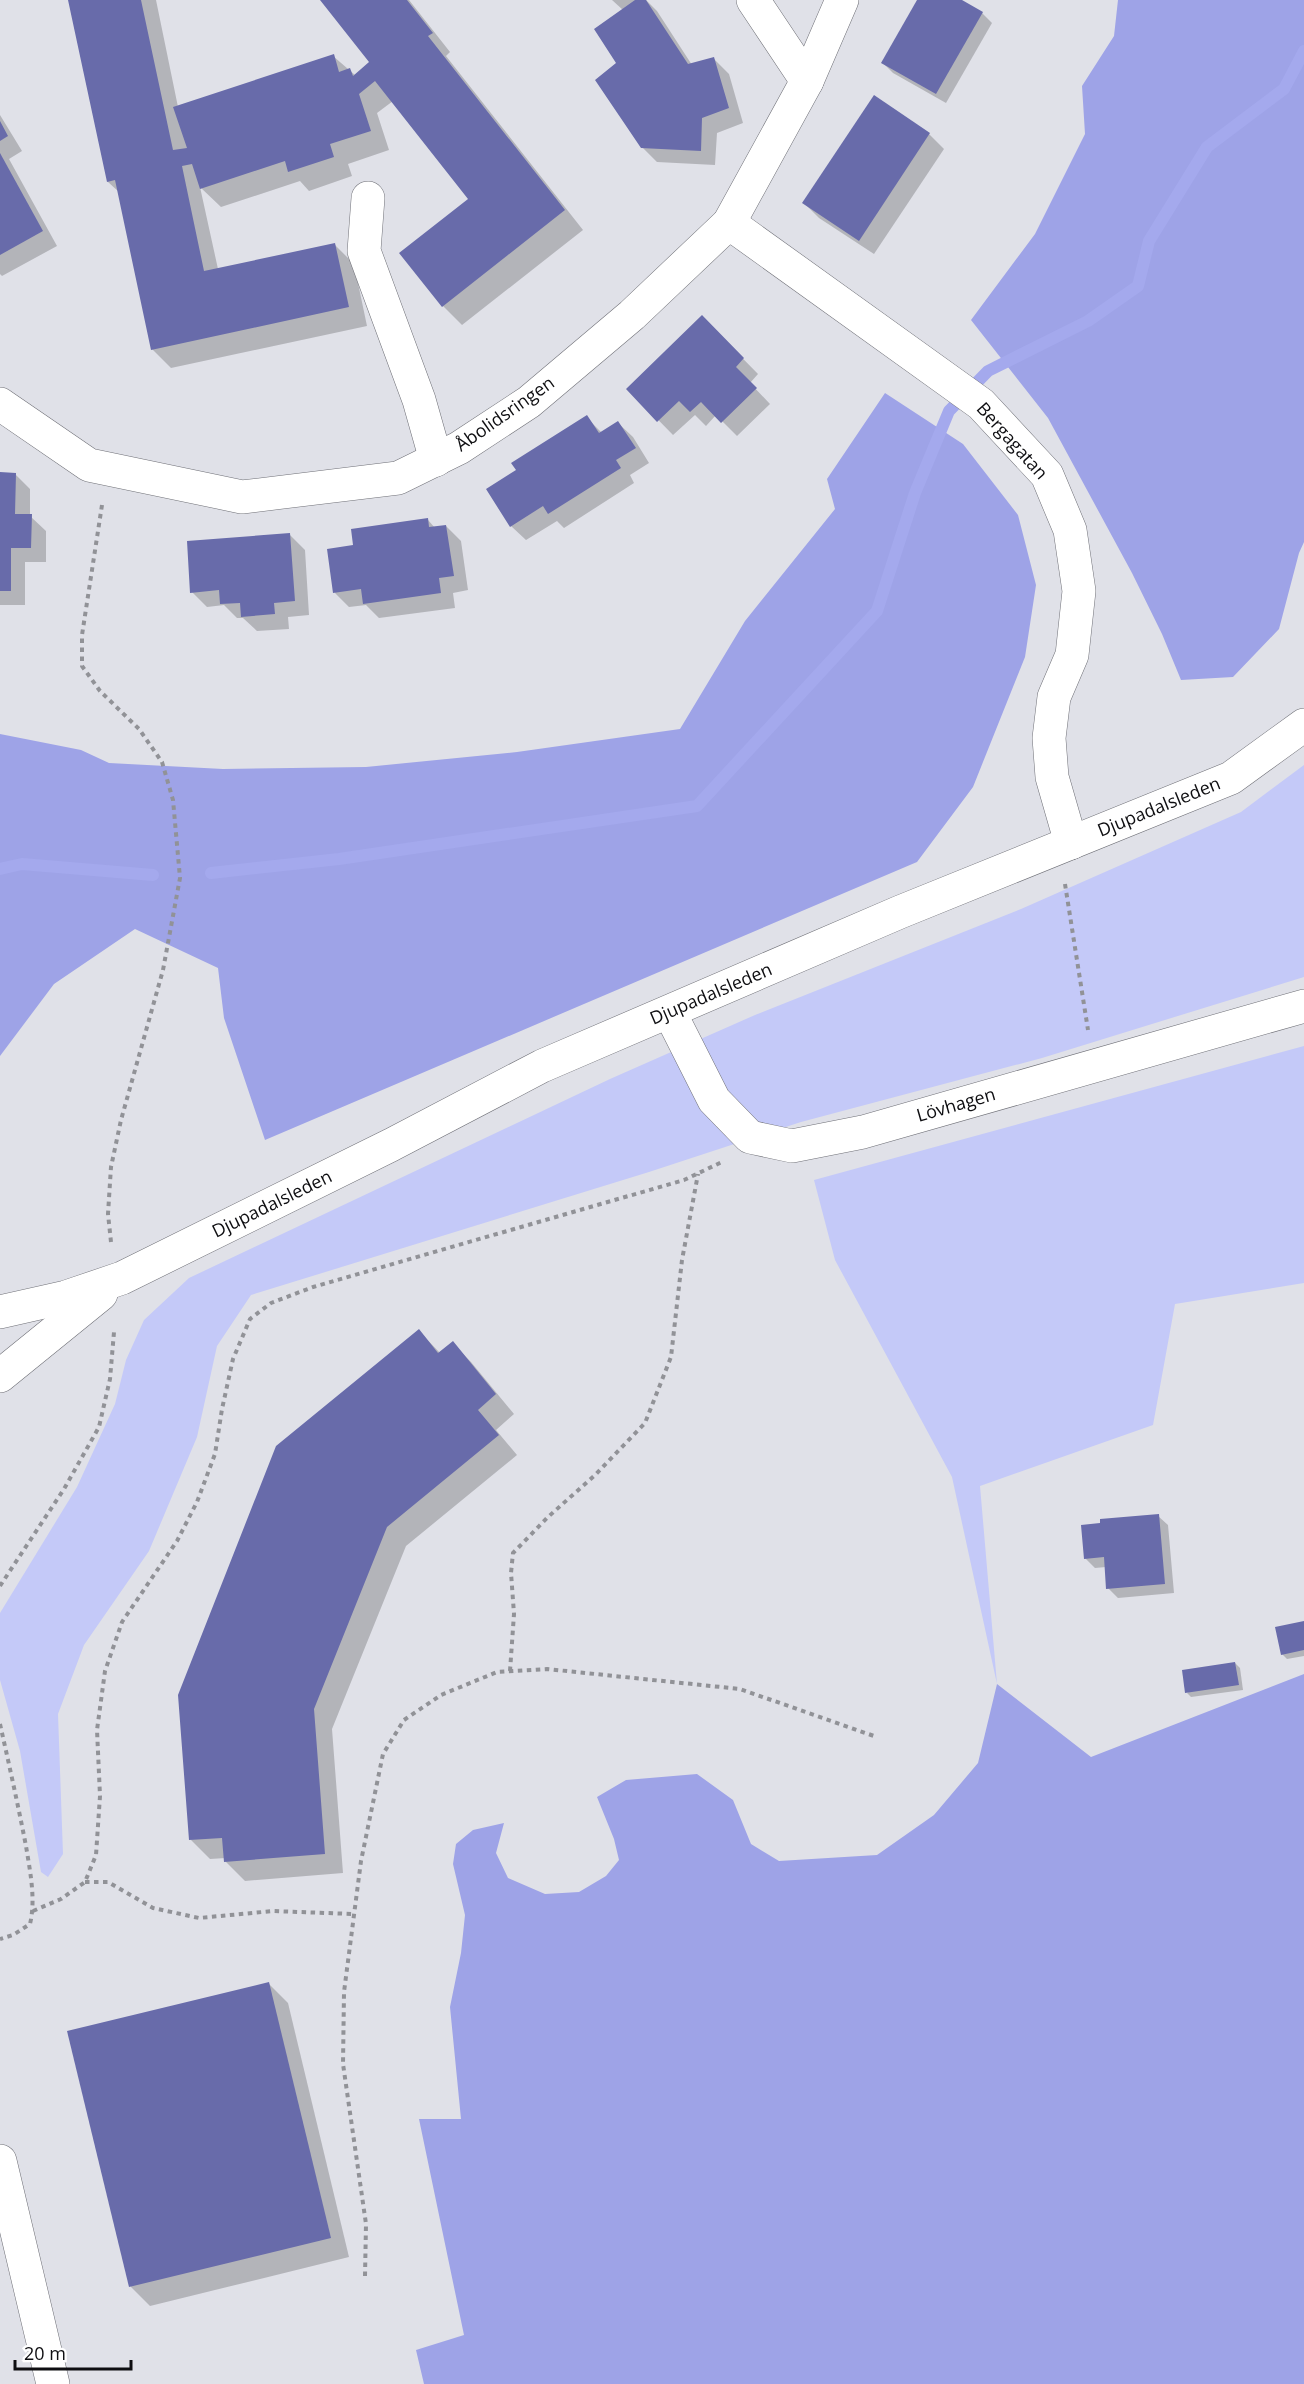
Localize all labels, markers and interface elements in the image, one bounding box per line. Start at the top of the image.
street label: Åbolidsringen [450,370,559,456]
street label: Bergagatan [972,397,1054,484]
street label: Djupadalsleden [1094,770,1224,842]
street label: Djupadalsleden [646,957,775,1030]
street label: Lövhagen [913,1081,998,1127]
street label: Djupadalsleden [208,1164,336,1243]
scale bar [15,2333,130,2371]
text: 20 m [24,2341,66,2365]

